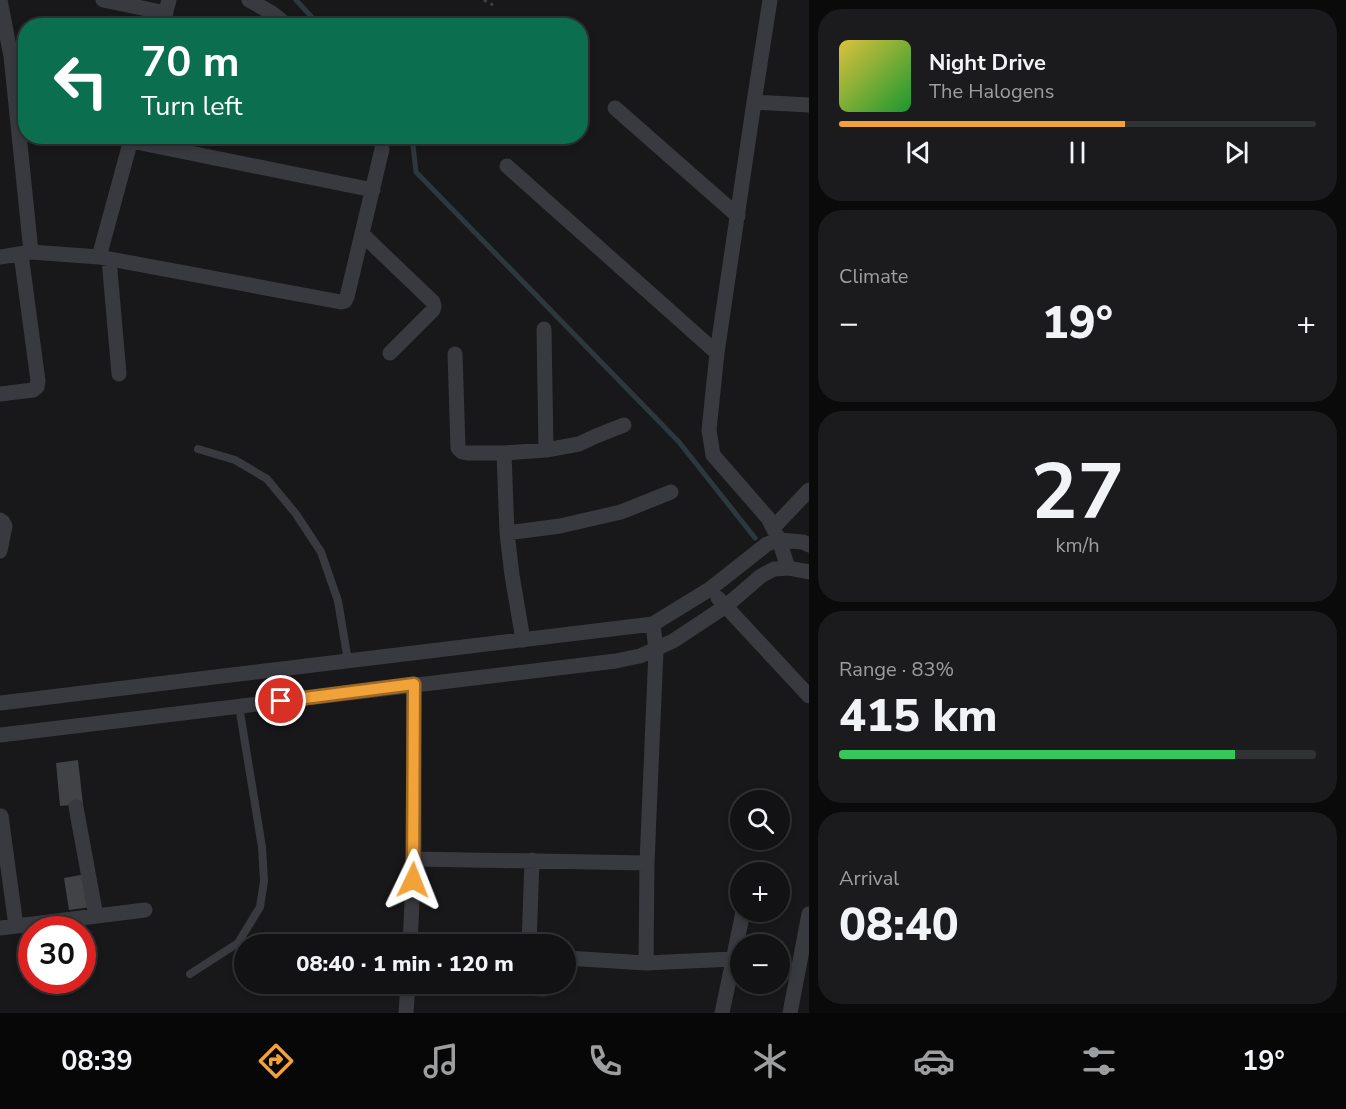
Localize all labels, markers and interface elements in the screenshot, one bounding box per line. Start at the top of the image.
text: 70 m [141,34,240,91]
icon: left [42,42,120,120]
text: Night Drive [929,48,1046,78]
text: The Halogens [929,78,1054,105]
text: Turn left [141,88,242,125]
icon: previous [902,136,935,169]
icon: pause [1061,136,1094,169]
icon: next [1220,136,1253,169]
text: Climate [839,263,908,290]
text: 19° [1042,293,1113,354]
text: − [839,301,859,346]
text: + [1296,301,1316,346]
text: 27 [1031,439,1124,546]
text: km/h [1055,532,1100,559]
text: Range · 83% [839,656,954,683]
pin [255,675,306,726]
icon: arrive [264,684,297,717]
text: 415 km [839,686,998,747]
map controls [730,790,790,994]
button: search [730,790,790,850]
position arrow [381,848,445,912]
button: + [730,862,790,922]
text: Arrival [839,865,899,892]
text: 08:40 [839,895,959,956]
speed limit sign: 30 [18,916,96,994]
button: − [730,934,790,994]
text: 08:40 · 1 min · 120 m [296,949,514,979]
icon: directions [255,1040,297,1082]
icon: music [420,1040,462,1082]
icon: phone [584,1040,626,1082]
icon: climate [749,1040,791,1082]
icon: car [913,1040,955,1082]
icon: filters [1078,1040,1120,1082]
text: 08:39 [61,1043,133,1080]
text: 19° [1242,1043,1285,1080]

